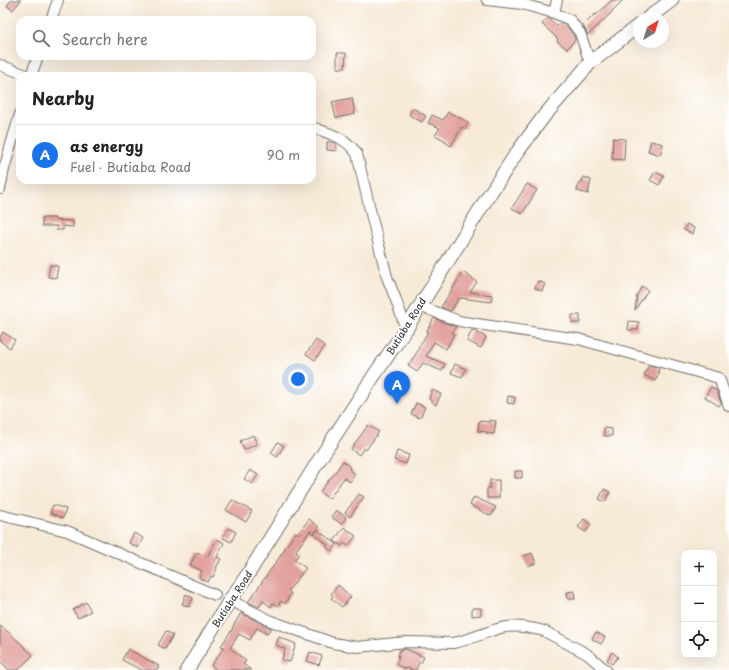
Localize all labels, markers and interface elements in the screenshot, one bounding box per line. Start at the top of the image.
north arrow [633,12,669,48]
search box [16,16,316,60]
icon: search [30,27,52,49]
text: Search here [62,27,148,50]
text: Nearby [32,85,94,111]
text: as energy [70,134,143,157]
text: A [40,145,50,164]
text: 90 m [267,145,300,164]
text: Fuel · Butiaba Road [70,157,191,176]
street label: Butiaba Road [382,294,429,357]
your location [288,369,308,389]
pin: A [384,371,410,404]
map controls [681,550,717,658]
button: + [681,550,717,586]
street label: Butiaba Road [208,567,256,630]
button: − [681,586,717,622]
button: locate [681,622,717,658]

